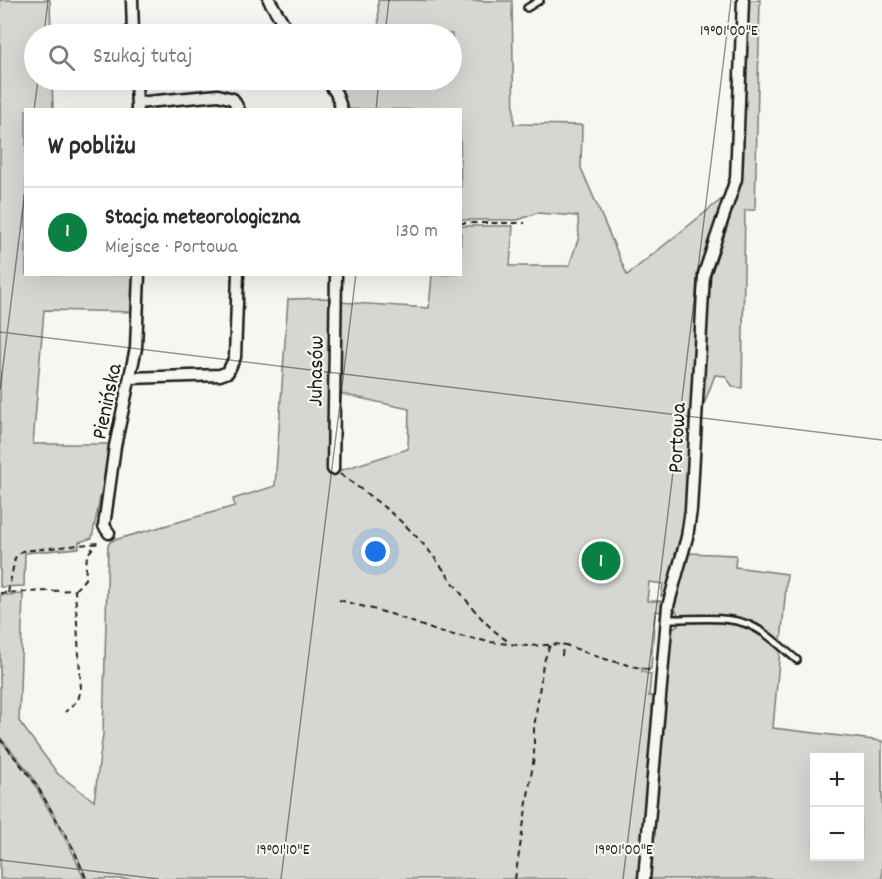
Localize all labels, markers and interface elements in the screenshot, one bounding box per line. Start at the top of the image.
text: 19°01'00"E [700,21,758,43]
search box [24,24,462,90]
icon: search [45,41,78,74]
text: Szukaj tutaj [93,42,192,73]
text: W pobliżu [48,129,136,166]
text: Stacja meteorologiczna [105,203,300,234]
text: 1 [65,218,70,246]
text: 130 m [396,218,438,246]
text: Miejsce · Portowa [105,234,237,262]
street label: Juhasów [301,335,334,407]
street label: Pienińska [85,360,132,442]
street label: Portowa [661,402,696,474]
your location [361,537,390,566]
pin: 1 [582,538,620,584]
map controls [810,753,864,861]
button: + [810,753,864,807]
button: − [810,807,864,861]
text: 19°01'10"E [257,840,310,862]
text: 19°01'00"E [595,840,653,862]

